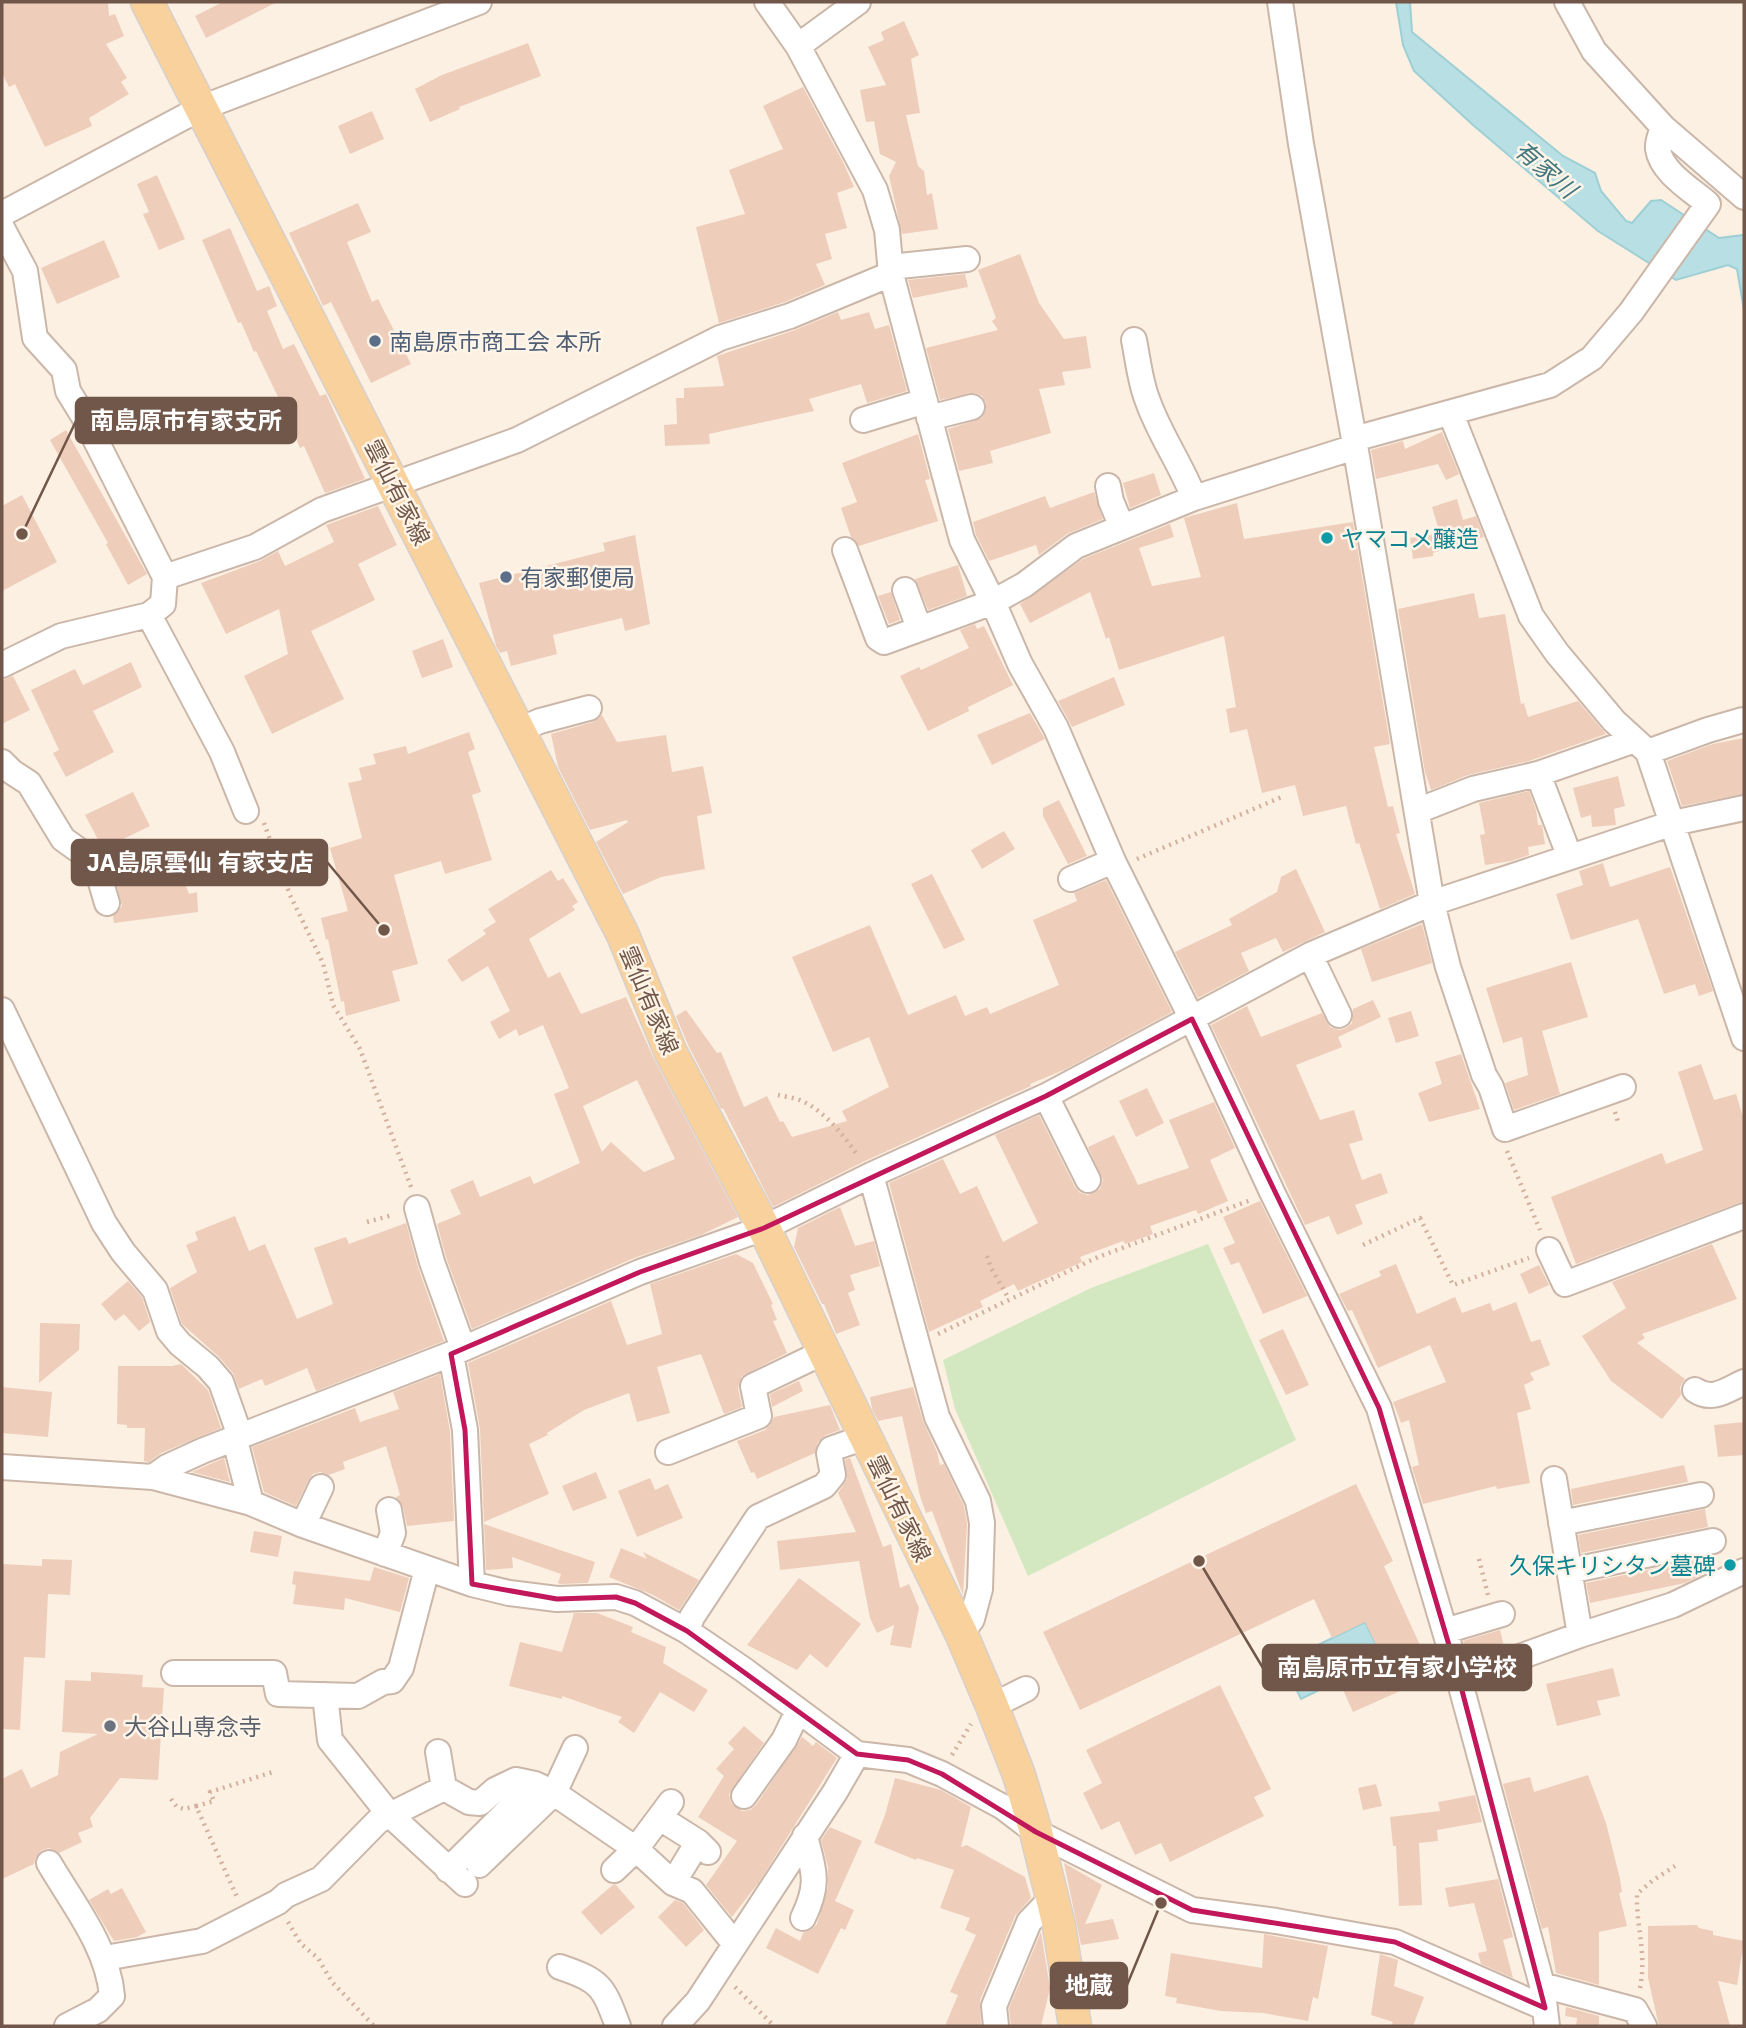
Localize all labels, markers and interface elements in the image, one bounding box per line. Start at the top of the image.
water label: 有家川 [1508,133,1586,207]
place label: 南島原市商工会 本所 [389,326,601,356]
marker: 南島原市商工会 本所 [367,333,383,349]
callout: 南島原市有家支所 [76,398,296,443]
text: 南島原市有家支所 [90,404,282,436]
street label: 雲仙有家線 [359,434,437,550]
place label: ヤマコメ醸造 [1341,523,1479,553]
marker: ヤマコメ醸造 [1319,530,1335,546]
place label: 有家郵便局 [520,562,635,592]
marker: 有家郵便局 [498,569,514,585]
callout: JA島原雲仙 有家支店 [72,840,327,885]
text: JA島原雲仙 有家支店 [86,846,314,878]
street label: 雲仙有家線 [614,941,686,1059]
street label: 雲仙有家線 [861,1450,939,1566]
place label: 久保キリシタン墓碑 [1509,1550,1716,1580]
marker: 久保キリシタン墓碑 [1722,1557,1738,1573]
callout: 南島原市立有家小学校 [1263,1645,1531,1690]
text: 南島原市立有家小学校 [1277,1651,1517,1683]
place label: 大谷山専念寺 [124,1711,262,1741]
marker: 大谷山専念寺 [102,1718,118,1734]
callout: 地蔵 [1051,1963,1127,2008]
text: 地蔵 [1065,1969,1113,2001]

